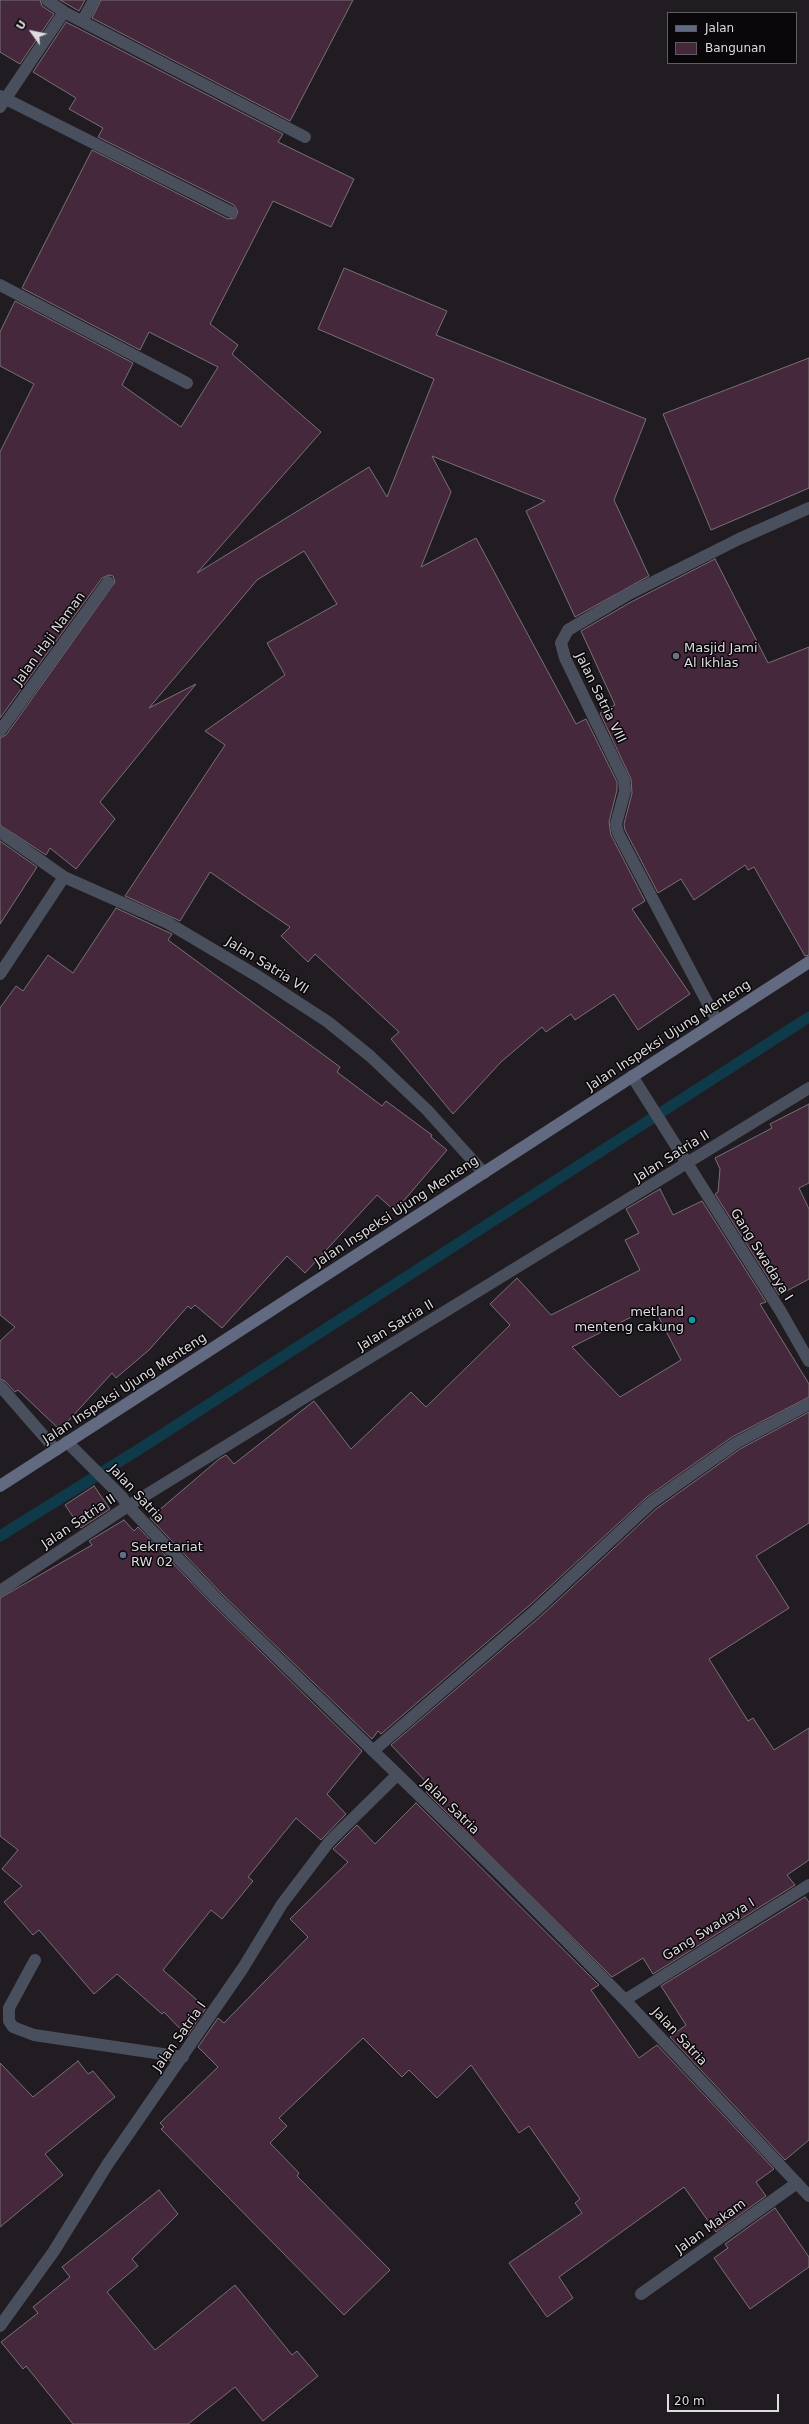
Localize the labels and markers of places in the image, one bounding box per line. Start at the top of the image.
place label: Masjid Jami Al Ikhlas [684,641,758,672]
marker: Masjid Jami Al Ikhlas [671,651,681,661]
place label: metland menteng cakung [574,1305,684,1336]
marker: metland menteng cakung [687,1315,697,1325]
place label: Sekretariat RW 02 [131,1540,203,1571]
marker: Sekretariat RW 02 [118,1550,128,1560]

